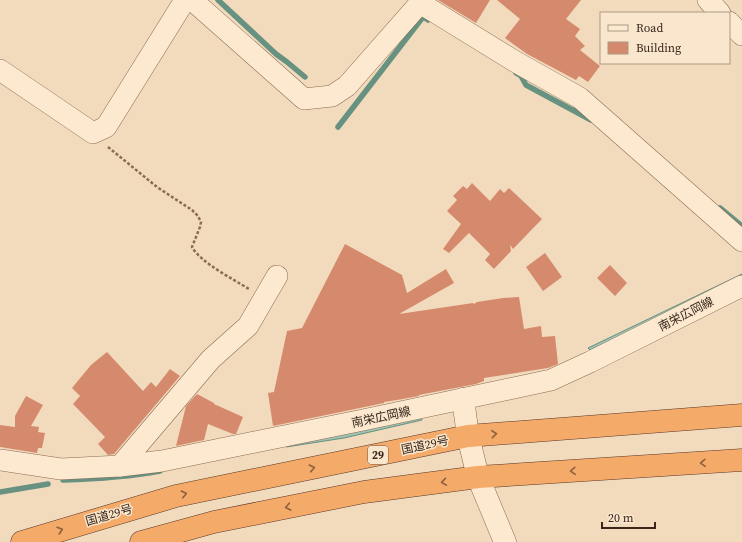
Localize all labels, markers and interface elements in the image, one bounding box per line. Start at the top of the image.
legend [600,12,730,64]
text: Road [636,20,663,36]
text: Building [636,40,681,56]
street label: 南栄広岡線 [656,293,716,335]
street label: 南栄広岡線 [350,403,412,431]
one-way arrow [491,430,498,439]
street label: 国道29号 [400,432,450,458]
road number: 29 [368,446,388,464]
one-way arrow [700,458,706,467]
one-way arrow [309,465,315,473]
one-way arrow [570,467,576,475]
one-way arrow [441,477,447,486]
one-way arrow [181,491,188,499]
street label: 国道29号 [84,501,134,529]
one-way arrow [285,503,291,511]
scale bar [602,504,655,530]
text: 20 m [608,510,634,526]
one-way arrow [56,526,63,535]

